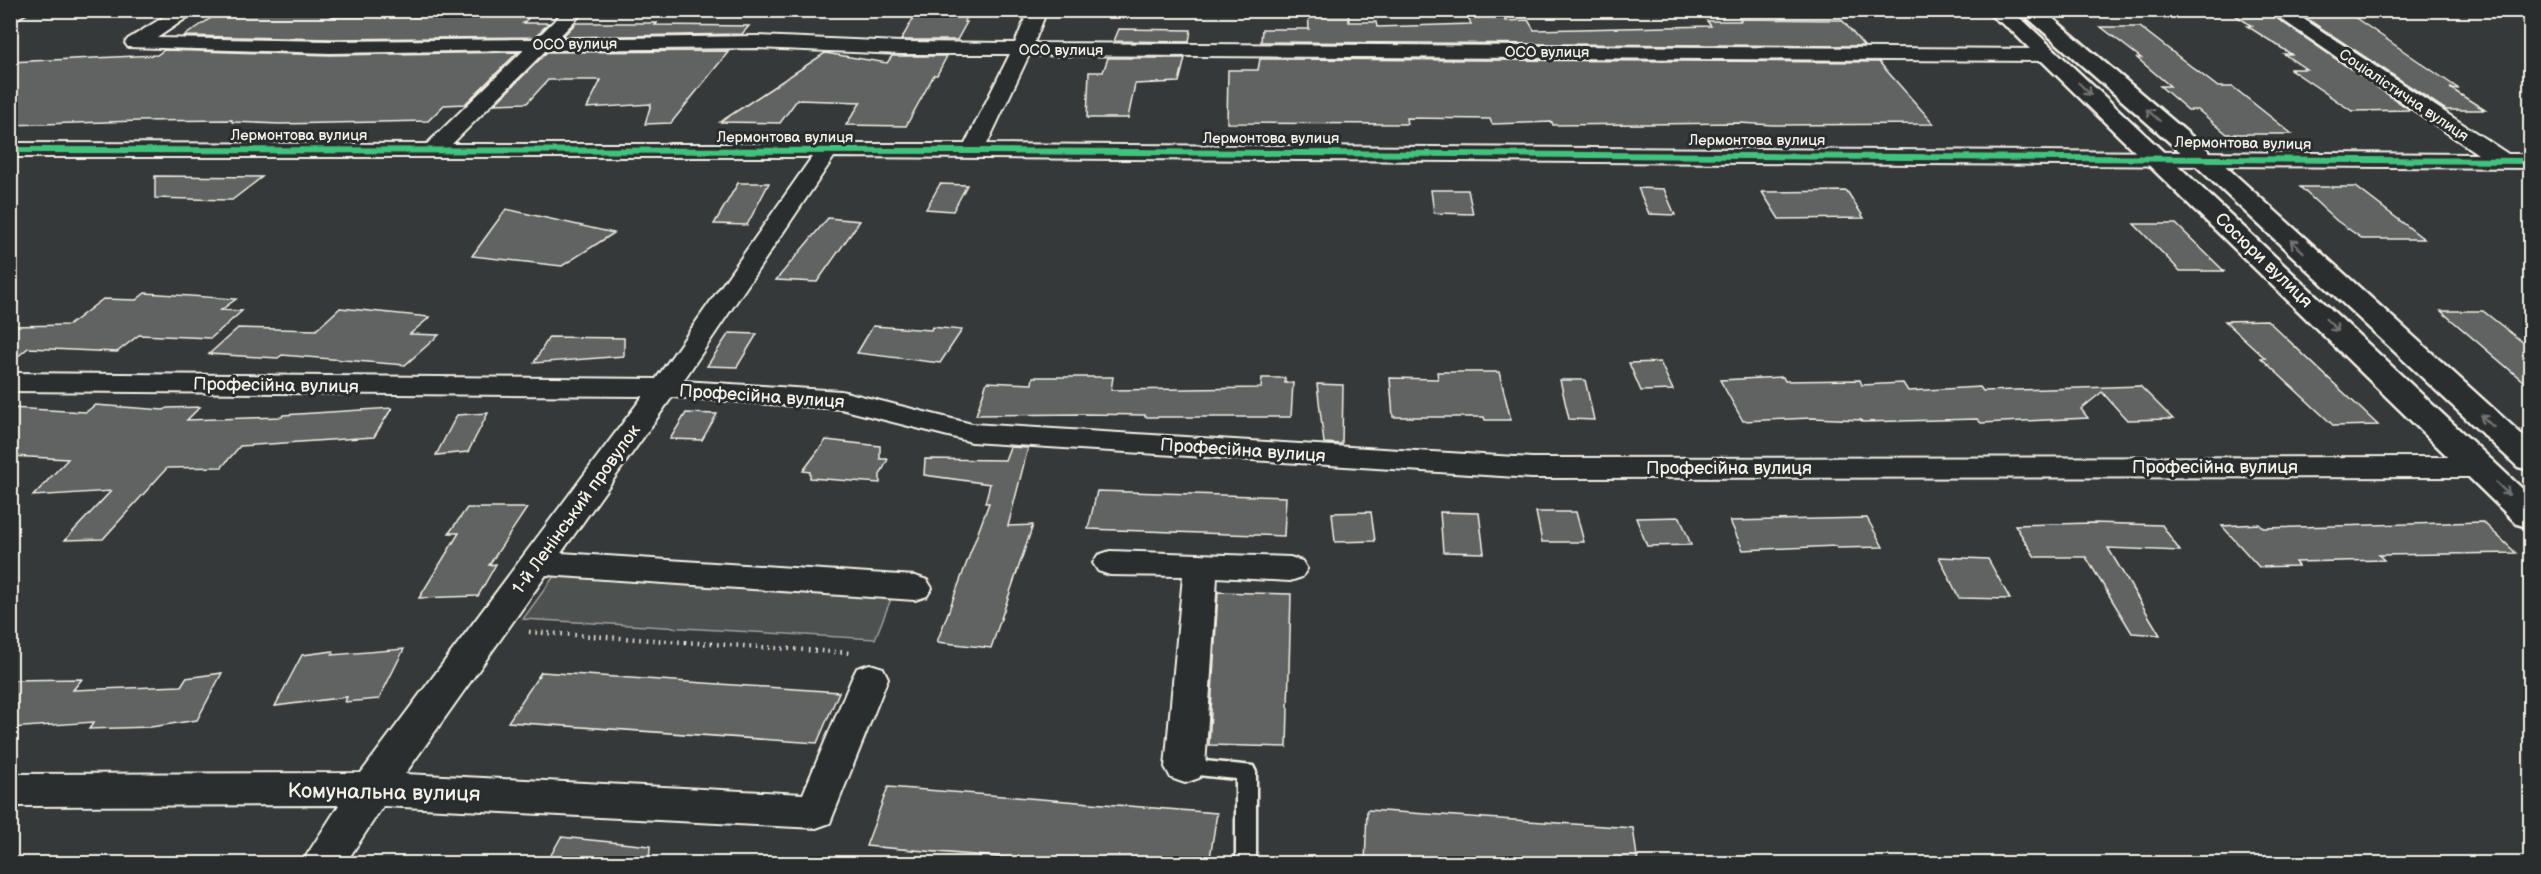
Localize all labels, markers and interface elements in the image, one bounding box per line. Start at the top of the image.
street label: ОСО вулиця [533,34,617,55]
street label: ОСО вулиця [1019,41,1103,60]
street label: ОСО вулиця [1505,43,1589,62]
street label: Соціалістична вулиця [2335,45,2472,146]
one-way arrow [2077,82,2092,96]
one-way arrow [2145,109,2161,122]
street label: Лермонтова вулиця [230,126,367,145]
street label: Лермонтова вулиця [716,128,853,147]
street label: Лермонтова вулиця [1202,129,1339,148]
street label: Лермонтова вулиця [1688,131,1825,150]
street label: Лермонтова вулиця [2174,133,2311,154]
street label: Сосюри вулиця [2211,209,2317,312]
one-way arrow [2290,239,2305,253]
one-way arrow [2324,318,2339,332]
street label: Професійна вулиця [193,374,359,397]
street label: Професійна вулиця [678,380,845,413]
one-way arrow [2480,414,2495,428]
street label: 1-й Ленінський провулок [508,420,645,598]
street label: Професійна вулиця [1159,434,1326,467]
street label: Професійна вулиця [2132,457,2298,478]
street label: Професійна вулиця [1646,458,1812,479]
one-way arrow [2496,482,2511,496]
street label: Комунальна вулиця [287,778,481,807]

